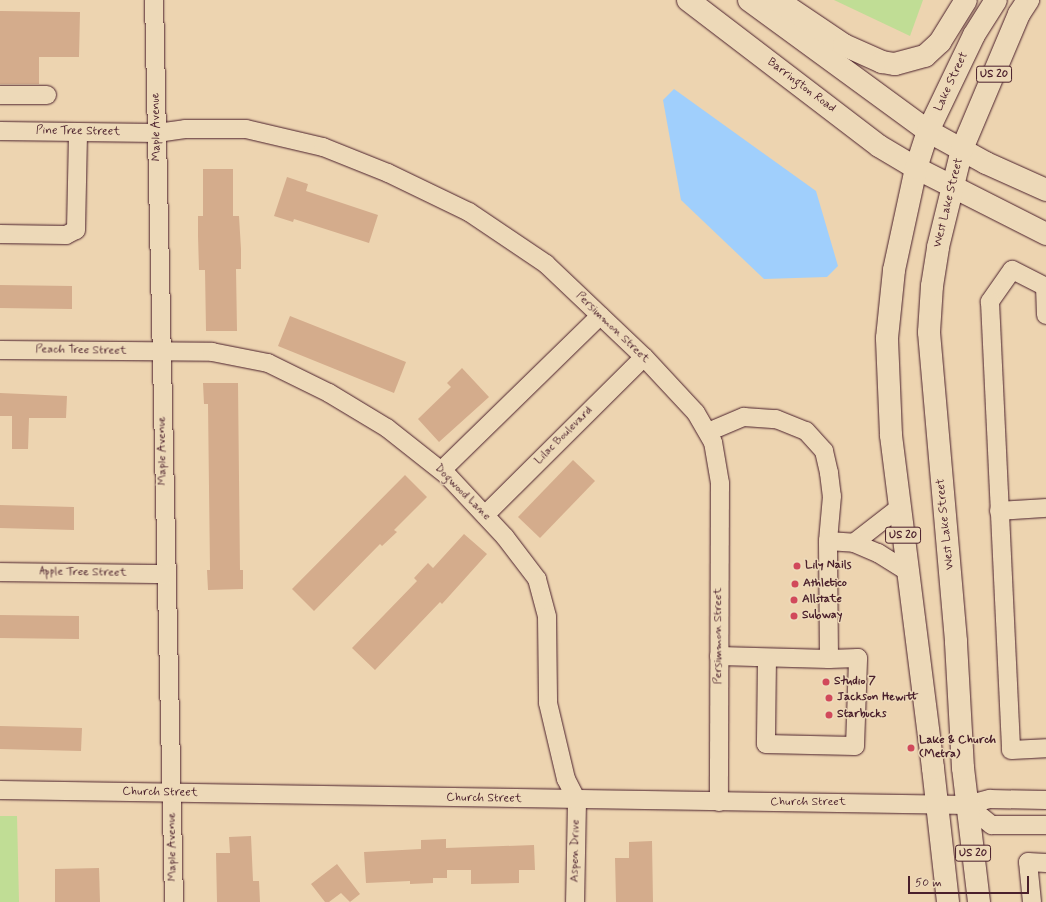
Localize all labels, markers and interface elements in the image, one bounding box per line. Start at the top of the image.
street label: Lake Street [932,50,972,114]
street label: Barrington Road [764,56,838,116]
road number: US 20 [976,65,1012,83]
street label: Maple Avenue [149,91,165,163]
street label: Pine Tree Street [36,124,120,140]
street label: West Lake Street [931,157,967,249]
street label: Persimmon Street [572,289,652,367]
street label: Peach Tree Street [35,343,127,359]
street label: Lilac Boulevard [533,405,595,467]
street label: Maple Avenue [155,415,171,487]
street label: Dogwood Lane [431,462,493,524]
street label: West Lake Street [934,478,958,570]
road number: US 20 [885,526,921,544]
place label: Lily Nails [805,559,851,573]
marker: Lily Nails [792,561,802,571]
street label: Apple Tree Street [40,565,126,581]
place label: Athletico [803,577,847,591]
marker: Athletico [790,579,800,589]
street label: Persimmon Street [712,588,726,684]
place label: Allstate [802,593,842,607]
marker: Allstate [789,595,799,605]
place label: Subway [802,609,842,623]
marker: Subway [789,611,799,621]
place label: Studio 7 [834,675,876,689]
marker: Studio 7 [821,677,831,687]
place label: Jackson Hewitt [837,691,918,705]
marker: Jackson Hewitt [824,693,834,703]
place label: Starbucks [837,708,886,722]
marker: Starbucks [824,710,834,720]
place label: Lake & Church (Metra) [919,734,996,762]
marker: Lake & Church (Metra) [906,743,916,753]
street label: Church Street [122,785,198,801]
street label: Church Street [446,791,522,807]
street label: Church Street [770,796,846,810]
street label: Maple Avenue [165,811,181,883]
street label: Aspen Drive [568,819,584,883]
road number: US 20 [955,844,991,862]
scale bar [910,868,1031,894]
text: 50 m [915,875,942,891]

